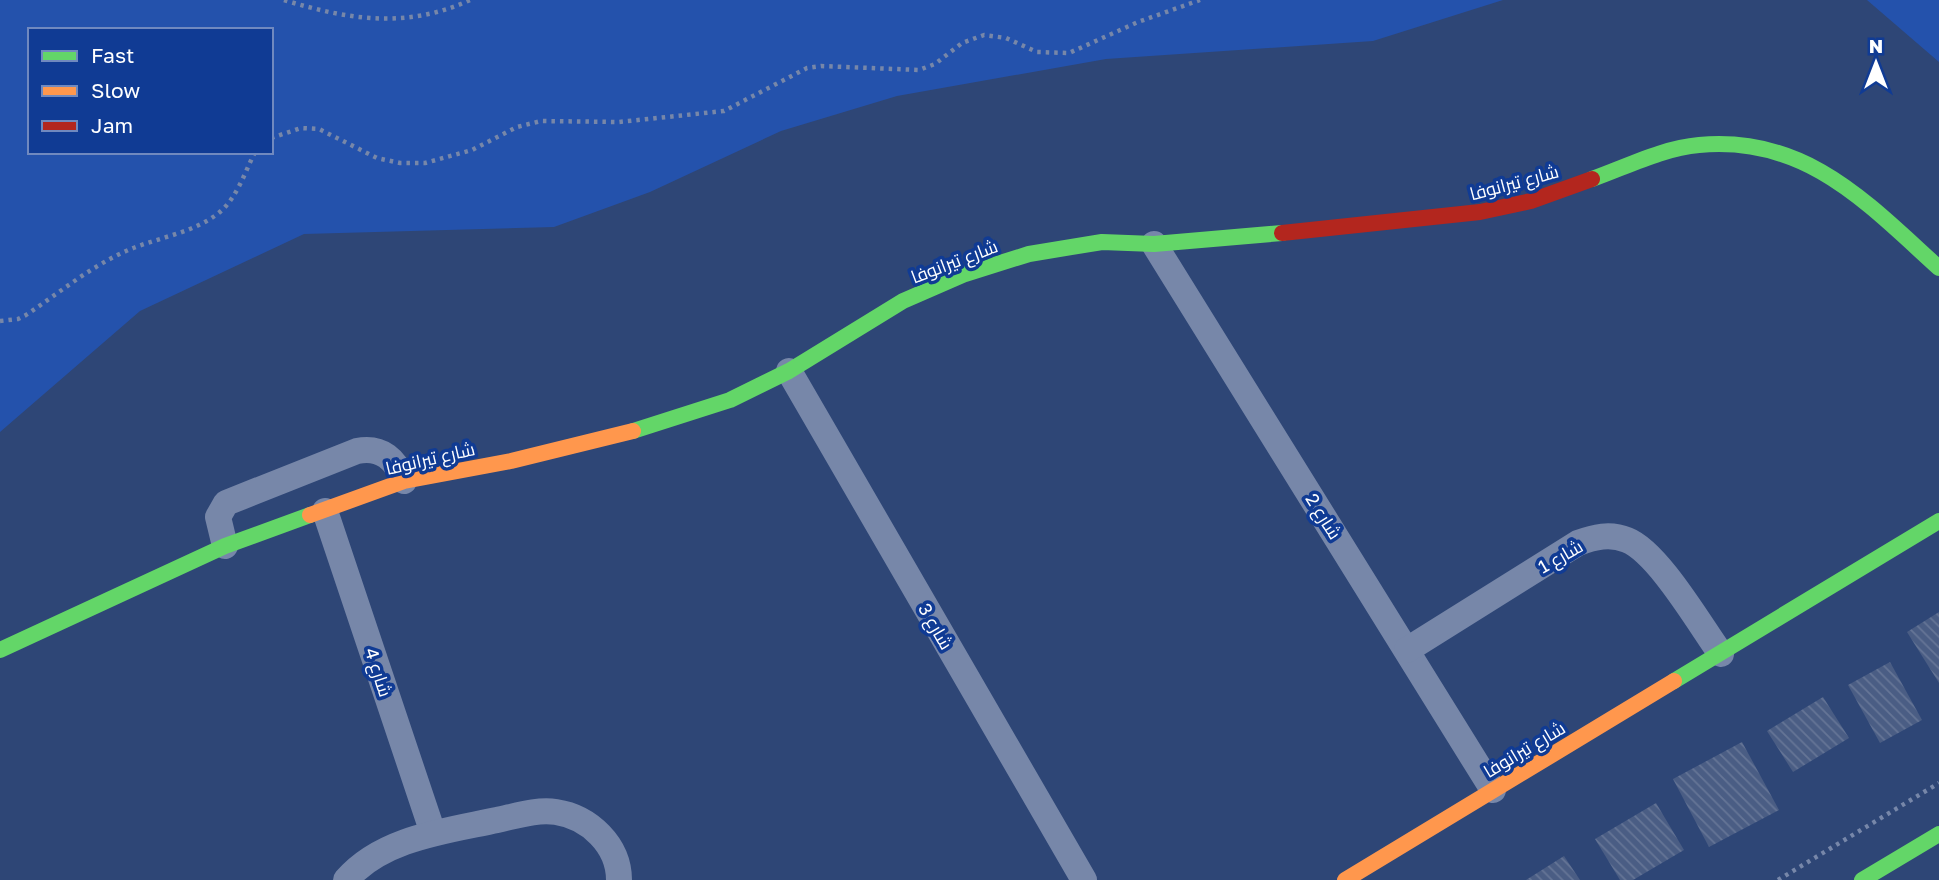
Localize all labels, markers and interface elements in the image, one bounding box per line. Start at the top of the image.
legend [28,28,273,154]
north arrow [1841,28,1911,98]
text: N [1869,34,1883,57]
text: Fast [91,42,134,68]
text: Slow [91,77,140,103]
text: Jam [91,112,133,138]
street label: شارع تيرانوفا [1467,160,1561,206]
street label: شارع تيرانوفا [908,234,1001,289]
street label: شارع تيرانوفا [383,437,477,481]
street label: شارع 2 [1300,489,1347,544]
street label: شارع 1 [1534,534,1587,579]
street label: شارع 3 [912,599,958,654]
street label: شارع 4 [359,645,397,700]
street label: شارع تيرانوفا [1479,716,1570,784]

